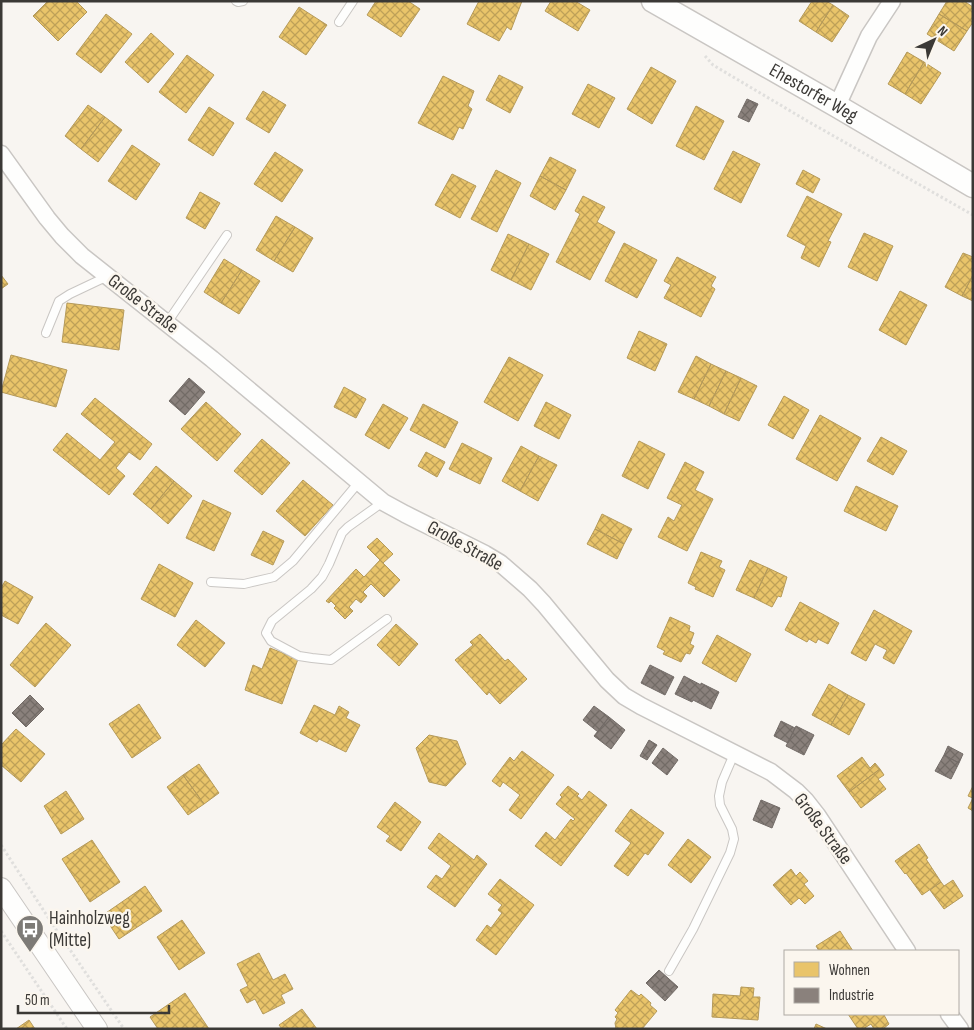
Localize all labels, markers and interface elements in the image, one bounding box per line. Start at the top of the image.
north arrow [909,15,959,65]
text: N [934,22,951,40]
street label: Ehestorfer Weg [765,58,862,127]
street label: Große Straße [103,269,183,339]
street label: Große Straße [423,516,507,576]
street label: Große Straße [789,789,857,869]
place label: Hainholzweg (Mitte) [49,907,130,952]
bus stop icon: Hainholzweg (Mitte) [15,914,45,953]
legend [784,950,959,1015]
text: Wohnen [829,961,870,980]
scale bar [18,982,169,1014]
text: Industrie [829,986,874,1005]
text: 50 m [25,991,50,1010]

